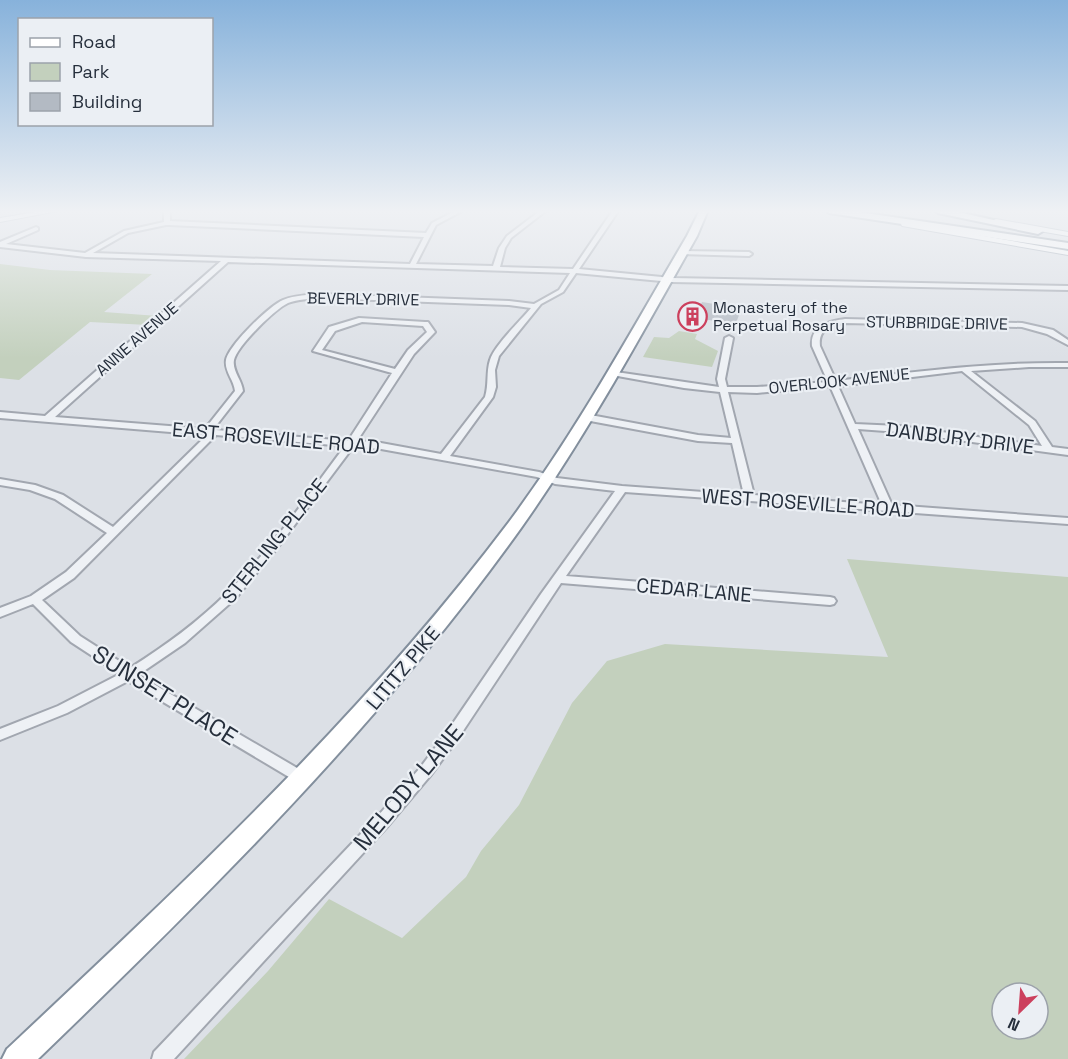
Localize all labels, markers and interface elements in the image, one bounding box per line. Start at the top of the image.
legend [18,18,213,126]
text: Road [72,30,116,53]
text: Park [72,60,110,83]
text: Building [72,90,142,113]
street label: BEVERLY DRIVE [307,288,419,310]
street label: ANNE AVENUE [91,297,183,381]
place label: Monastery of the Perpetual Rosary [713,297,848,336]
building icon: Monastery of the Perpetual Rosary [676,300,708,332]
street label: STURBRIDGE DRIVE [866,311,1008,335]
street label: OVERLOOK AVENUE [768,363,910,399]
street label: EAST ROSEVILLE ROAD [171,416,381,460]
street label: DANBURY DRIVE [884,416,1036,460]
street label: STERLING PLACE [215,473,333,609]
street label: WEST ROSEVILLE ROAD [701,483,915,523]
street label: CEDAR LANE [635,572,753,608]
street label: LITITZ PIKE [361,621,445,715]
street label: SUNSET PLACE [86,638,244,752]
street label: MELODY LANE [346,717,470,857]
north arrow [990,981,1050,1041]
text: N [1005,1012,1023,1036]

